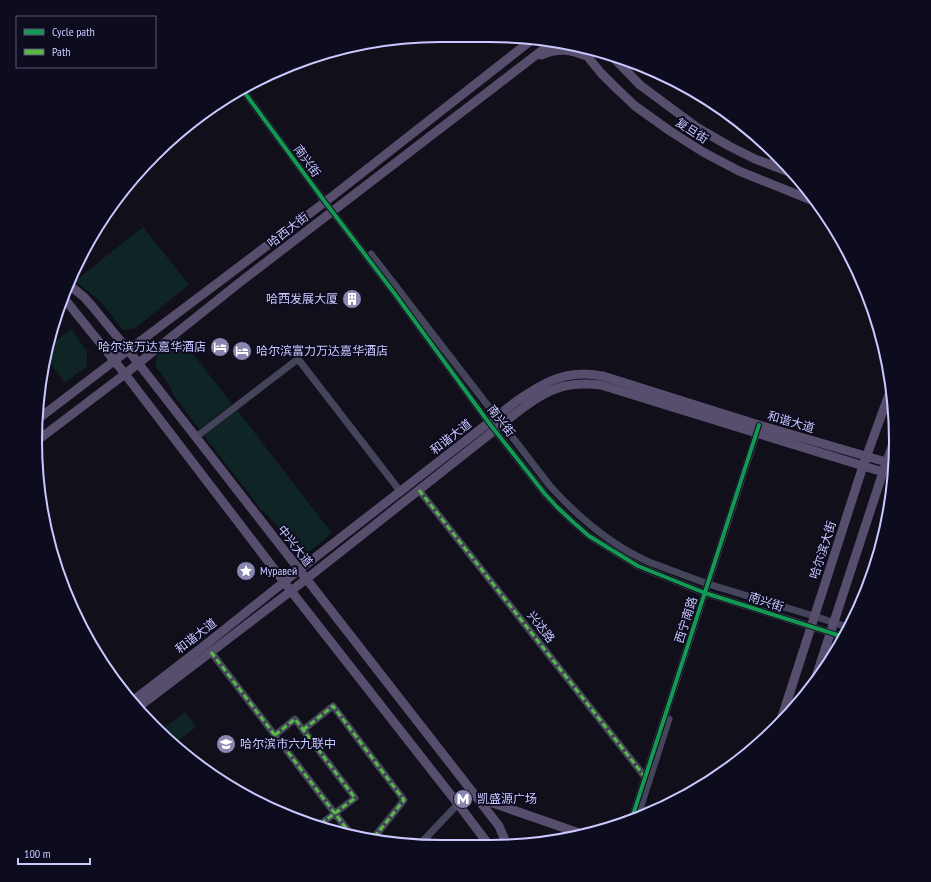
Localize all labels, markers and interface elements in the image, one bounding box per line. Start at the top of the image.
legend [16,16,156,68]
text: Cycle path [52,24,95,39]
text: Path [52,44,70,59]
street label: 复旦街 [673,114,711,147]
street label: 南兴街 [291,142,324,180]
street label: 哈西大街 [264,209,311,250]
building icon: 哈西发展大厦 [341,288,363,310]
place label: 哈西发展大厦 [266,291,338,306]
hotel icon: 哈尔滨万达嘉华酒店 [209,336,231,358]
place label: 哈尔滨万达嘉华酒店 [98,339,206,354]
hotel icon: 哈尔滨富力万达嘉华酒店 [231,340,253,362]
place label: 哈尔滨富力万达嘉华酒店 [256,343,388,358]
street label: 南兴街 [484,402,518,439]
street label: 和谐大道 [766,408,816,435]
street label: 和谐大道 [427,416,474,457]
street label: 哈尔滨大街 [806,519,839,581]
street label: 中兴大道 [275,522,316,569]
place icon: Муравей [235,560,257,582]
place label: Муравей [260,563,297,578]
street label: 南兴街 [747,589,786,614]
street label: 西宁南路 [671,595,700,645]
street label: 兴达路 [524,608,558,645]
street label: 和谐大道 [172,615,219,656]
school or university icon: 哈尔滨市六九联中 [215,733,237,755]
place label: 哈尔滨市六九联中 [240,736,336,751]
metro station icon: 凯盛源广场 [452,788,474,810]
place label: 凯盛源广场 [477,791,537,806]
scale bar [18,840,90,866]
text: 100 m [24,846,51,861]

